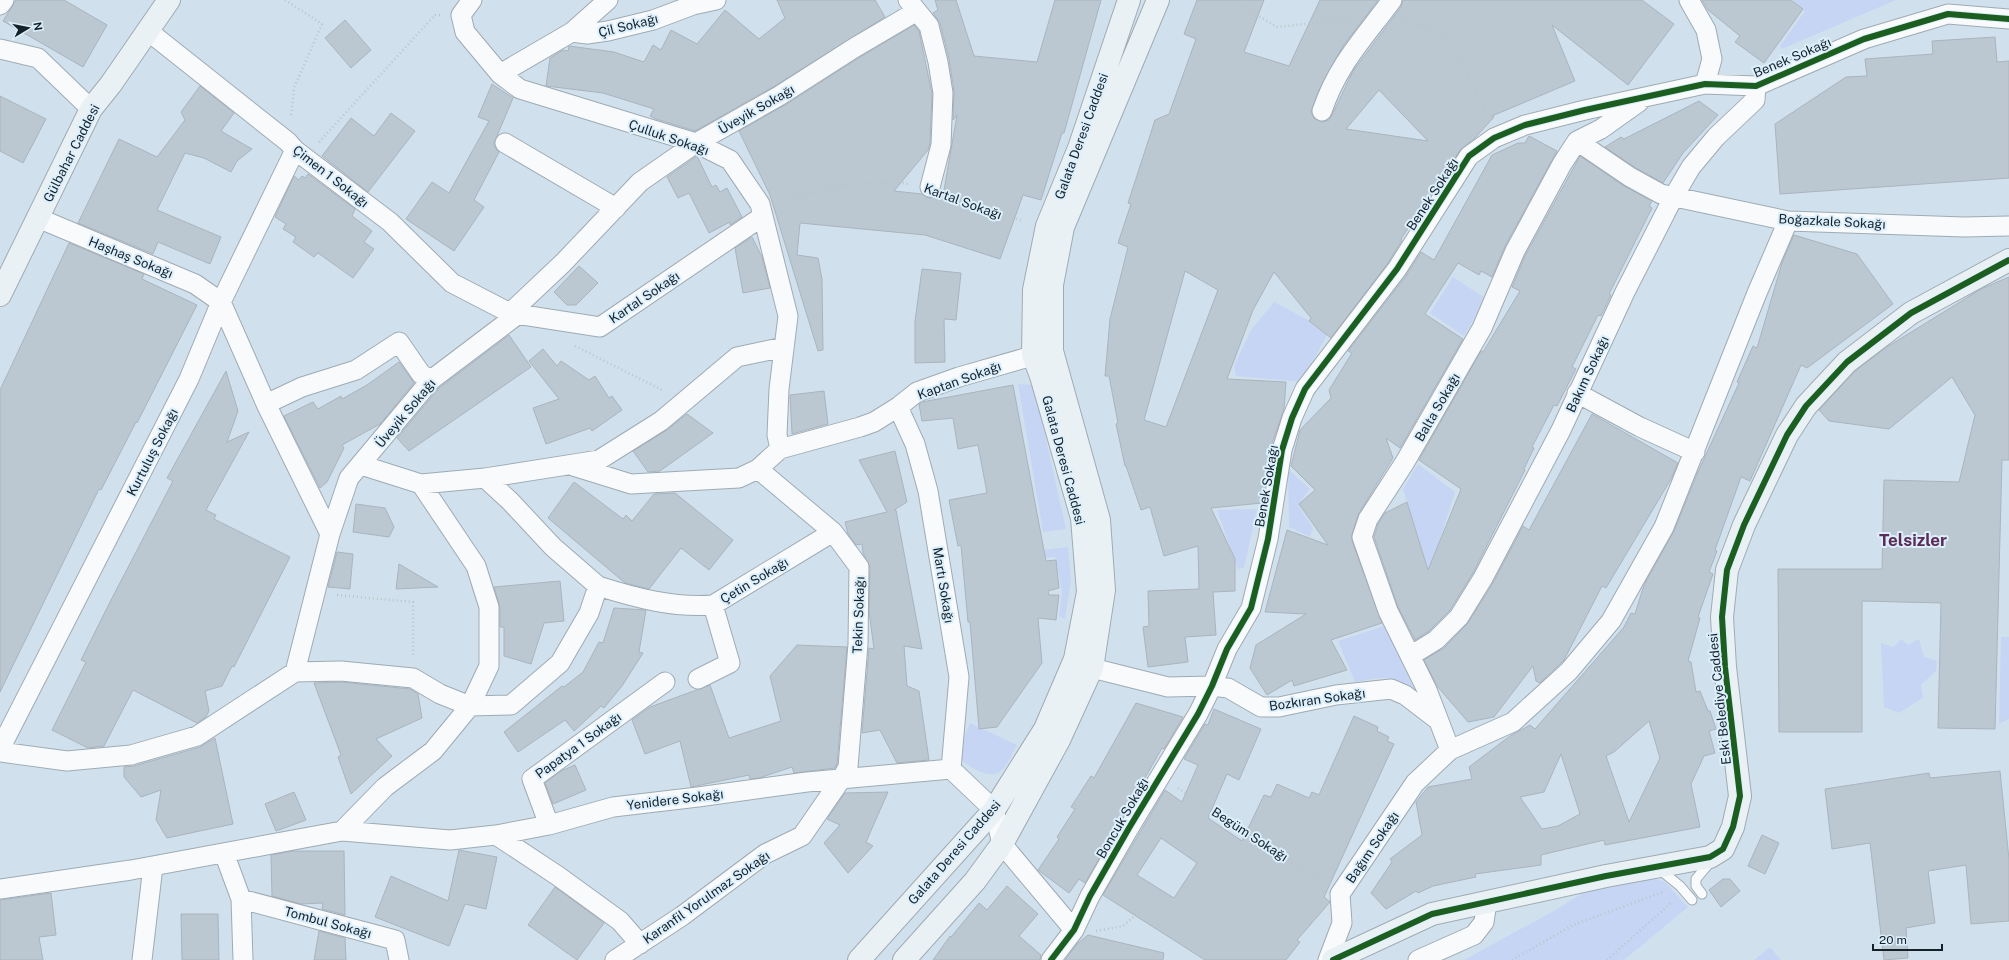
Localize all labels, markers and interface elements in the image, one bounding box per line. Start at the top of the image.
north arrow [8,8,48,48]
street label: Çil Sokağı [597,11,660,40]
text: N [31,21,45,32]
street label: Benek Sokağı [1751,34,1833,81]
street label: Galata Deresi Caddesi [1052,71,1111,201]
street label: Üveyik Sokağı [716,82,797,137]
street label: Gülbahar Caddesi [40,102,103,205]
street label: Çulluk Sokağı [627,117,711,158]
street label: Çimen 1 Sokağı [290,142,371,210]
street label: Benek Sokağı [1404,155,1461,233]
street label: Kartal Sokağı [922,180,1004,223]
street label: Boğazkale Sokağı [1778,211,1886,232]
street label: Haşhaş Sokağı [86,234,175,281]
street label: Kartal Sokağı [606,268,682,326]
street label: Bakım Sokağı [1563,334,1612,415]
street label: Kaptan Sokağı [915,358,1003,403]
street label: Balta Sokağı [1412,370,1463,444]
street label: Üveyik Sokağı [372,376,438,451]
street label: Galata Deresi Caddesi [1039,394,1088,526]
street label: Kurtuluş Sokağı [124,406,181,498]
street label: Benek Sokağı [1252,444,1281,528]
district label: Telsizler [1879,530,1947,550]
street label: Martı Sokağı [930,546,957,624]
street label: Çetin Sokağı [718,554,791,607]
street label: Tekin Sokağı [850,576,867,654]
street label: Eski Belediye Caddesi [1705,632,1734,766]
street label: Bozkıran Sokağı [1268,685,1366,714]
street label: Papatya 1 Sokağı [533,709,624,782]
street label: Boncuk Sokağı [1093,775,1152,861]
street label: Yenidere Sokağı [626,786,724,813]
street label: Galata Deresi Caddesi [905,797,1004,908]
street label: Begüm Sokağı [1209,804,1291,865]
street label: Bağım Sokağı [1343,809,1402,886]
street label: Karanfil Yorulmaz Sokağı [640,848,773,947]
street label: Tombul Sokağı [283,904,373,941]
scale bar [1873,926,1942,952]
text: 20 m [1879,933,1907,947]

